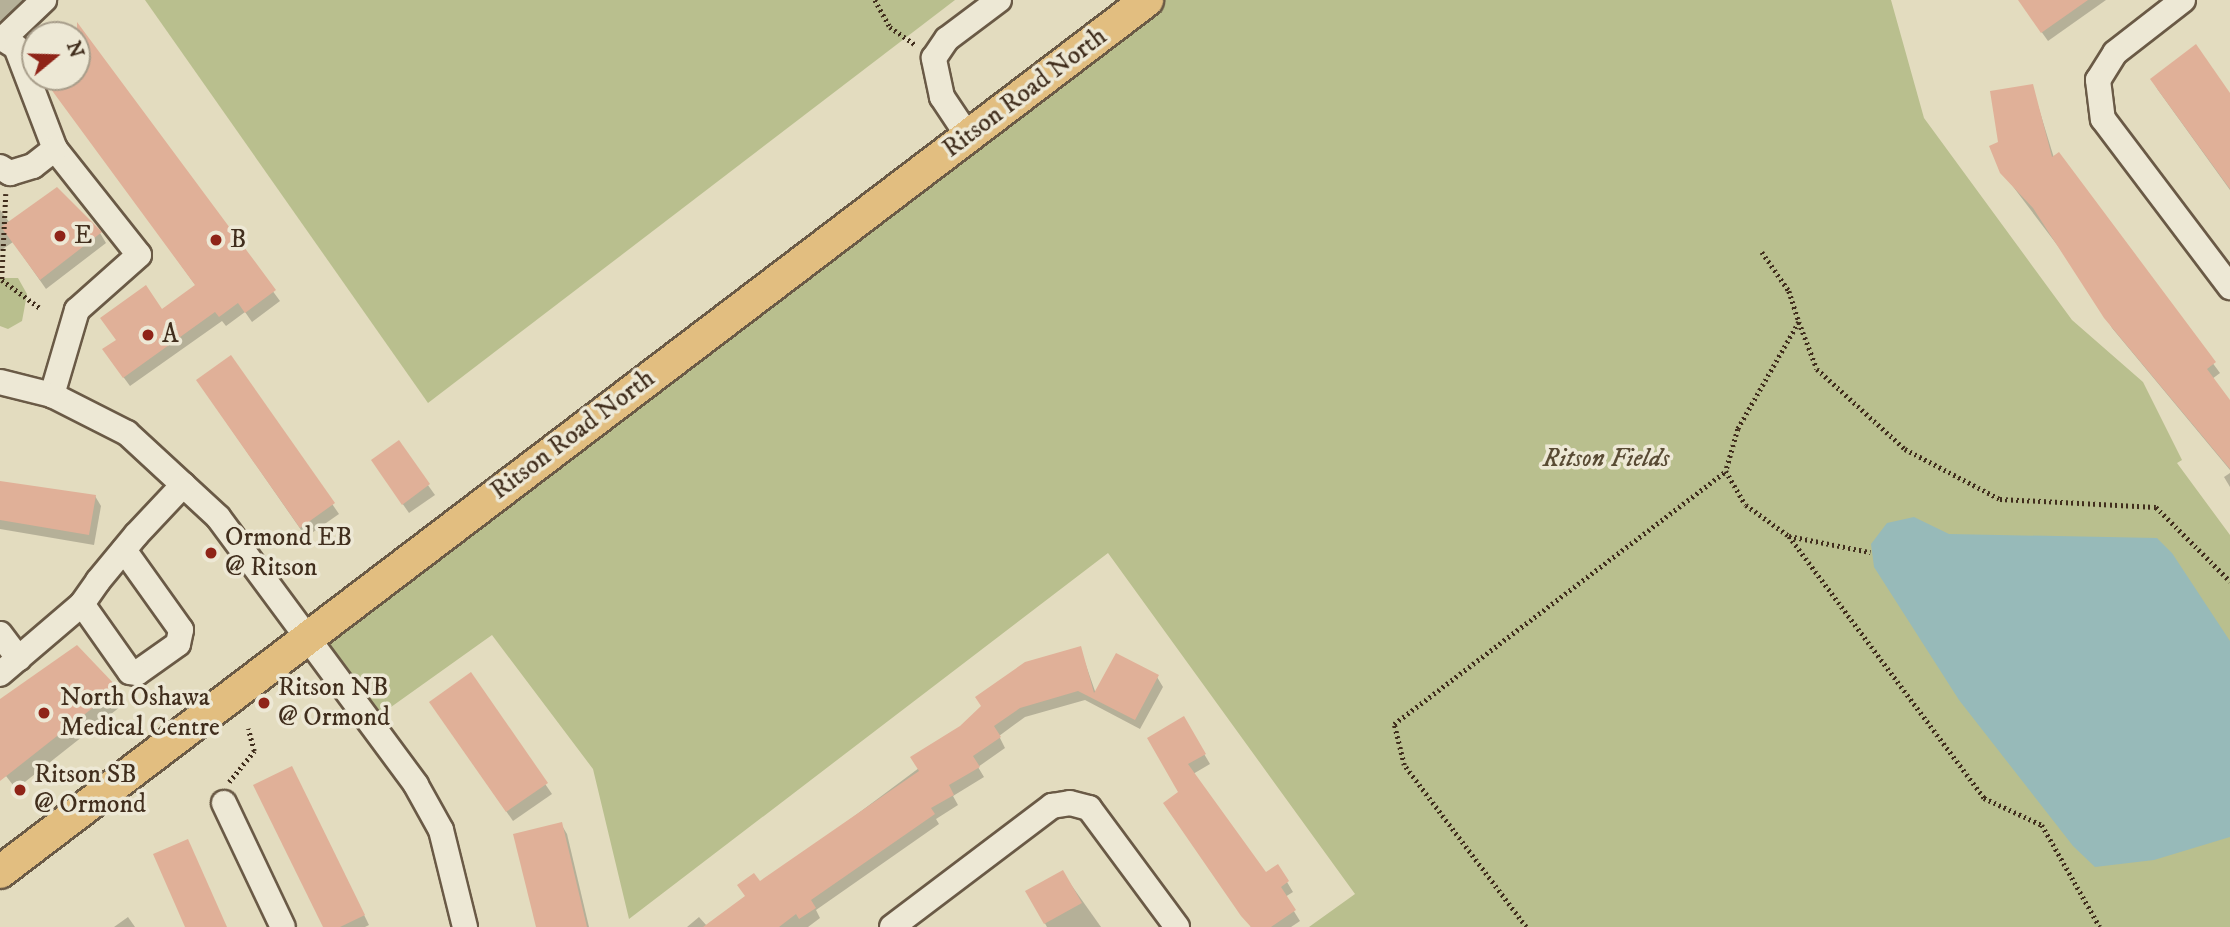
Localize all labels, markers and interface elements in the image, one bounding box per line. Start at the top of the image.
north arrow [21,21,91,91]
street label: Ritson Road North [937,21,1113,165]
text: N [61,39,88,61]
place label: E [74,220,92,252]
place label: B [230,224,246,256]
marker: E [52,228,68,244]
marker: B [208,232,224,248]
place label: A [162,319,179,351]
marker: A [140,327,156,343]
street label: Ritson Road North [485,363,661,507]
park label: Ritson Fields [1543,443,1669,475]
place label: Ormond EB @ Ritson [225,522,352,584]
marker: Ormond EB @ Ritson [203,545,219,561]
place label: Ritson NB @ Ormond [278,672,390,734]
place label: North Oshawa Medical Centre [60,682,220,744]
marker: Ritson NB @ Ormond [256,695,272,711]
marker: North Oshawa Medical Centre [34,703,54,723]
place label: Ritson SB @ Ormond [34,759,146,820]
marker: Ritson SB @ Ormond [12,782,28,798]

